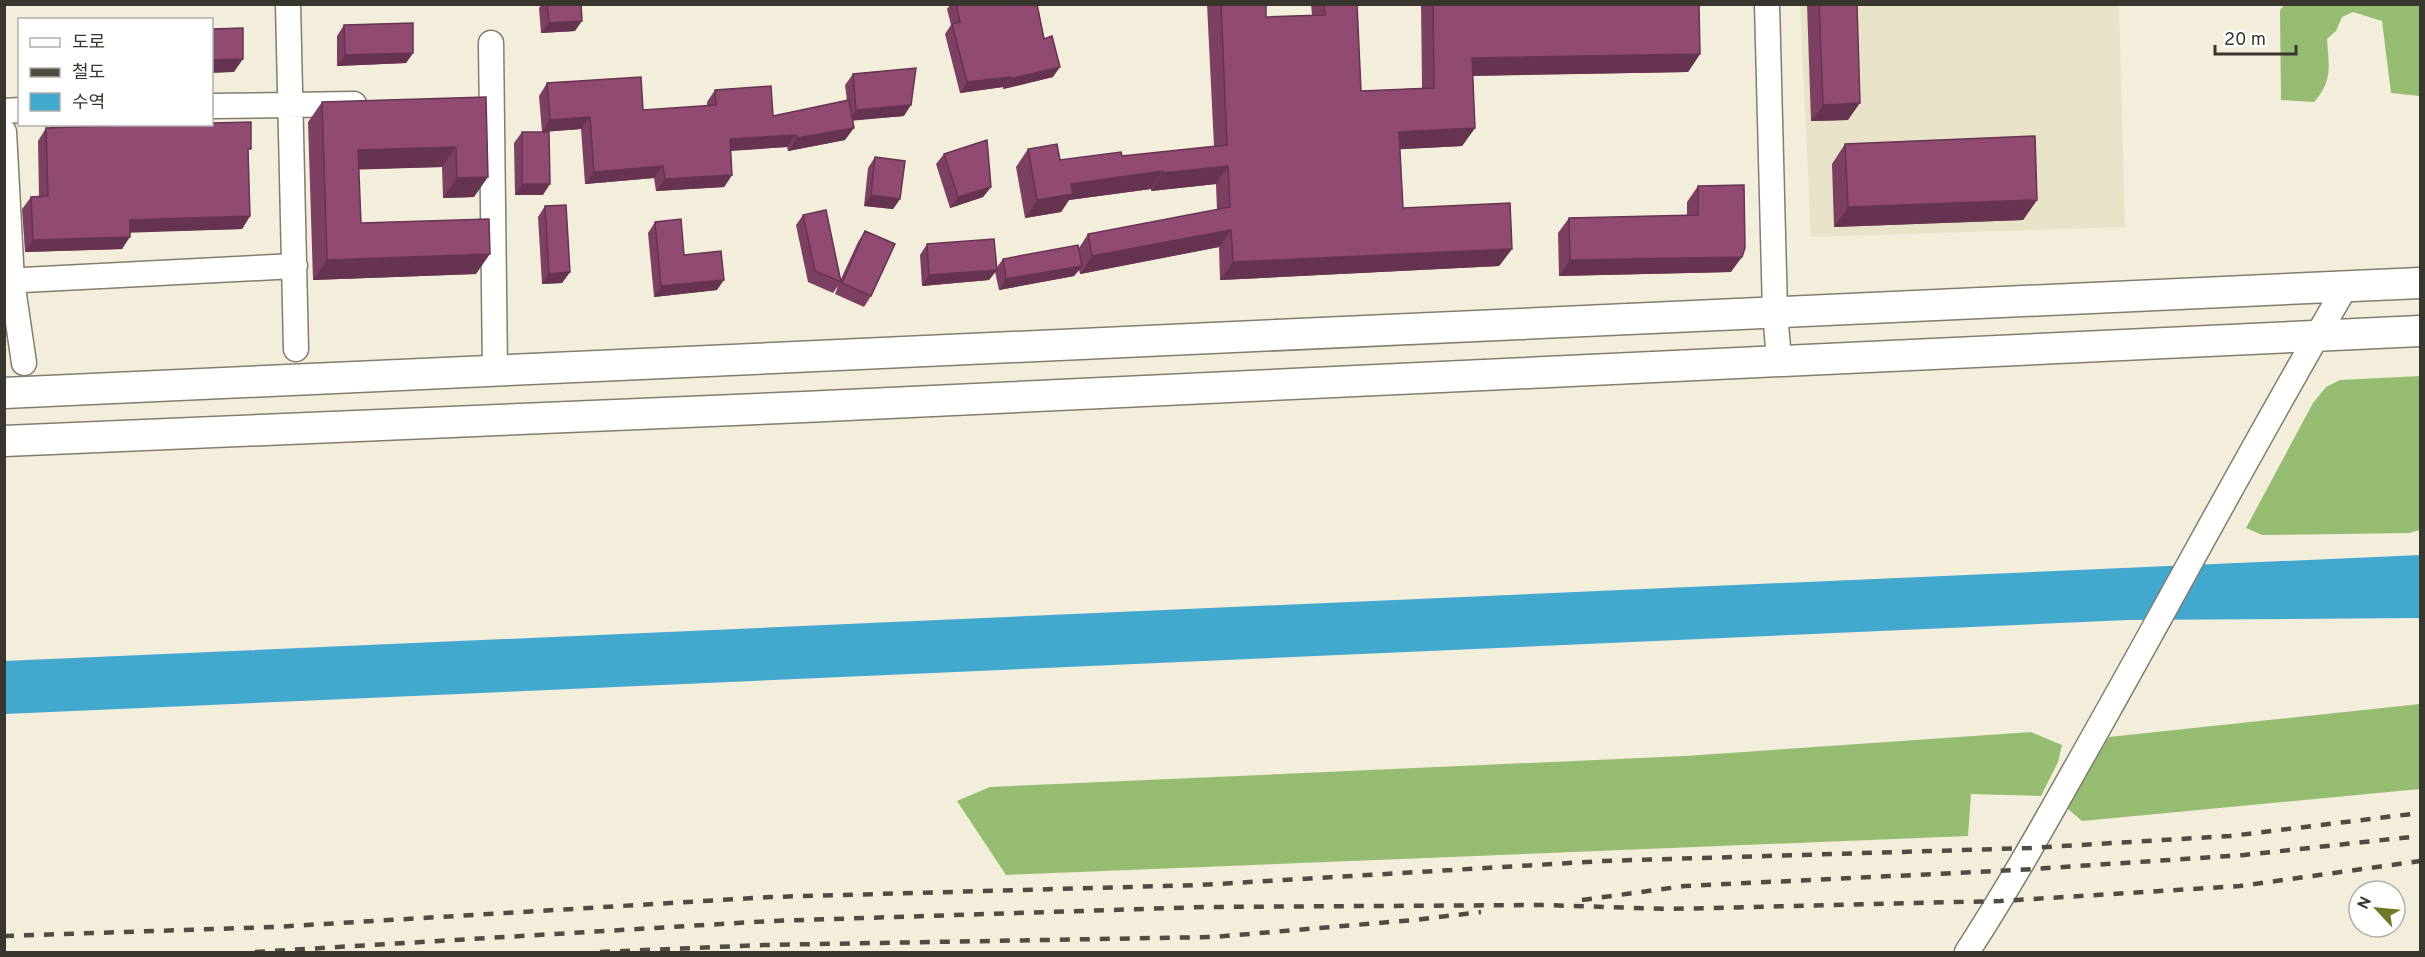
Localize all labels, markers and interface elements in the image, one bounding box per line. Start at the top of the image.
legend [18,18,213,126]
scale bar [2215,18,2296,56]
text: 20 m [2224,29,2266,52]
text: 도로 [72,32,105,55]
text: 철도 [72,62,105,85]
text: 수역 [72,92,105,115]
north arrow [2347,879,2407,939]
text: N [2354,894,2377,913]

